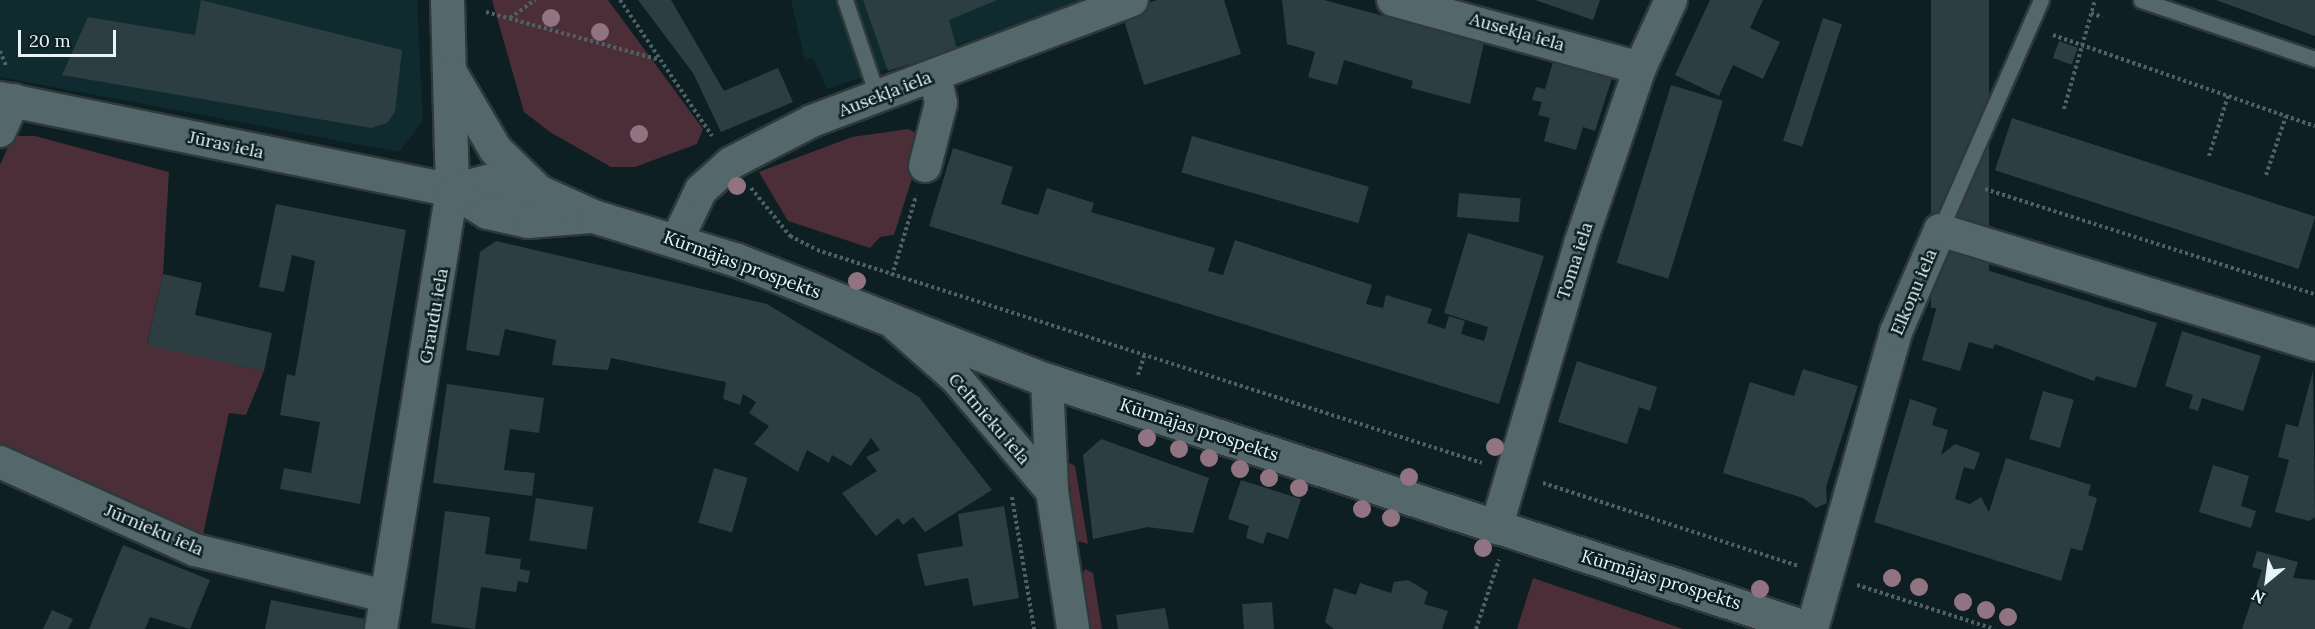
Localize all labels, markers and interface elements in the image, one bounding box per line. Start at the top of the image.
street label: Ausekļa iela [1467,8,1567,56]
scale bar [21,18,118,56]
text: 20 m [29,29,71,52]
street label: Ausekļa iela [836,66,934,122]
street label: Jūras iela [186,126,266,164]
street label: Toma iela [1552,219,1598,303]
street label: Kūrmājas prospekts [660,226,824,304]
street label: Elkoņu iela [1886,246,1942,338]
street label: Graudu iela [415,267,453,365]
street label: Celtnieku iela [943,369,1035,469]
street label: Kūrmājas prospekts [1117,394,1281,466]
street label: Jūrnieku iela [101,500,207,560]
street label: Kūrmājas prospekts [1579,545,1743,615]
north arrow [2237,551,2297,611]
text: N [2248,585,2269,608]

